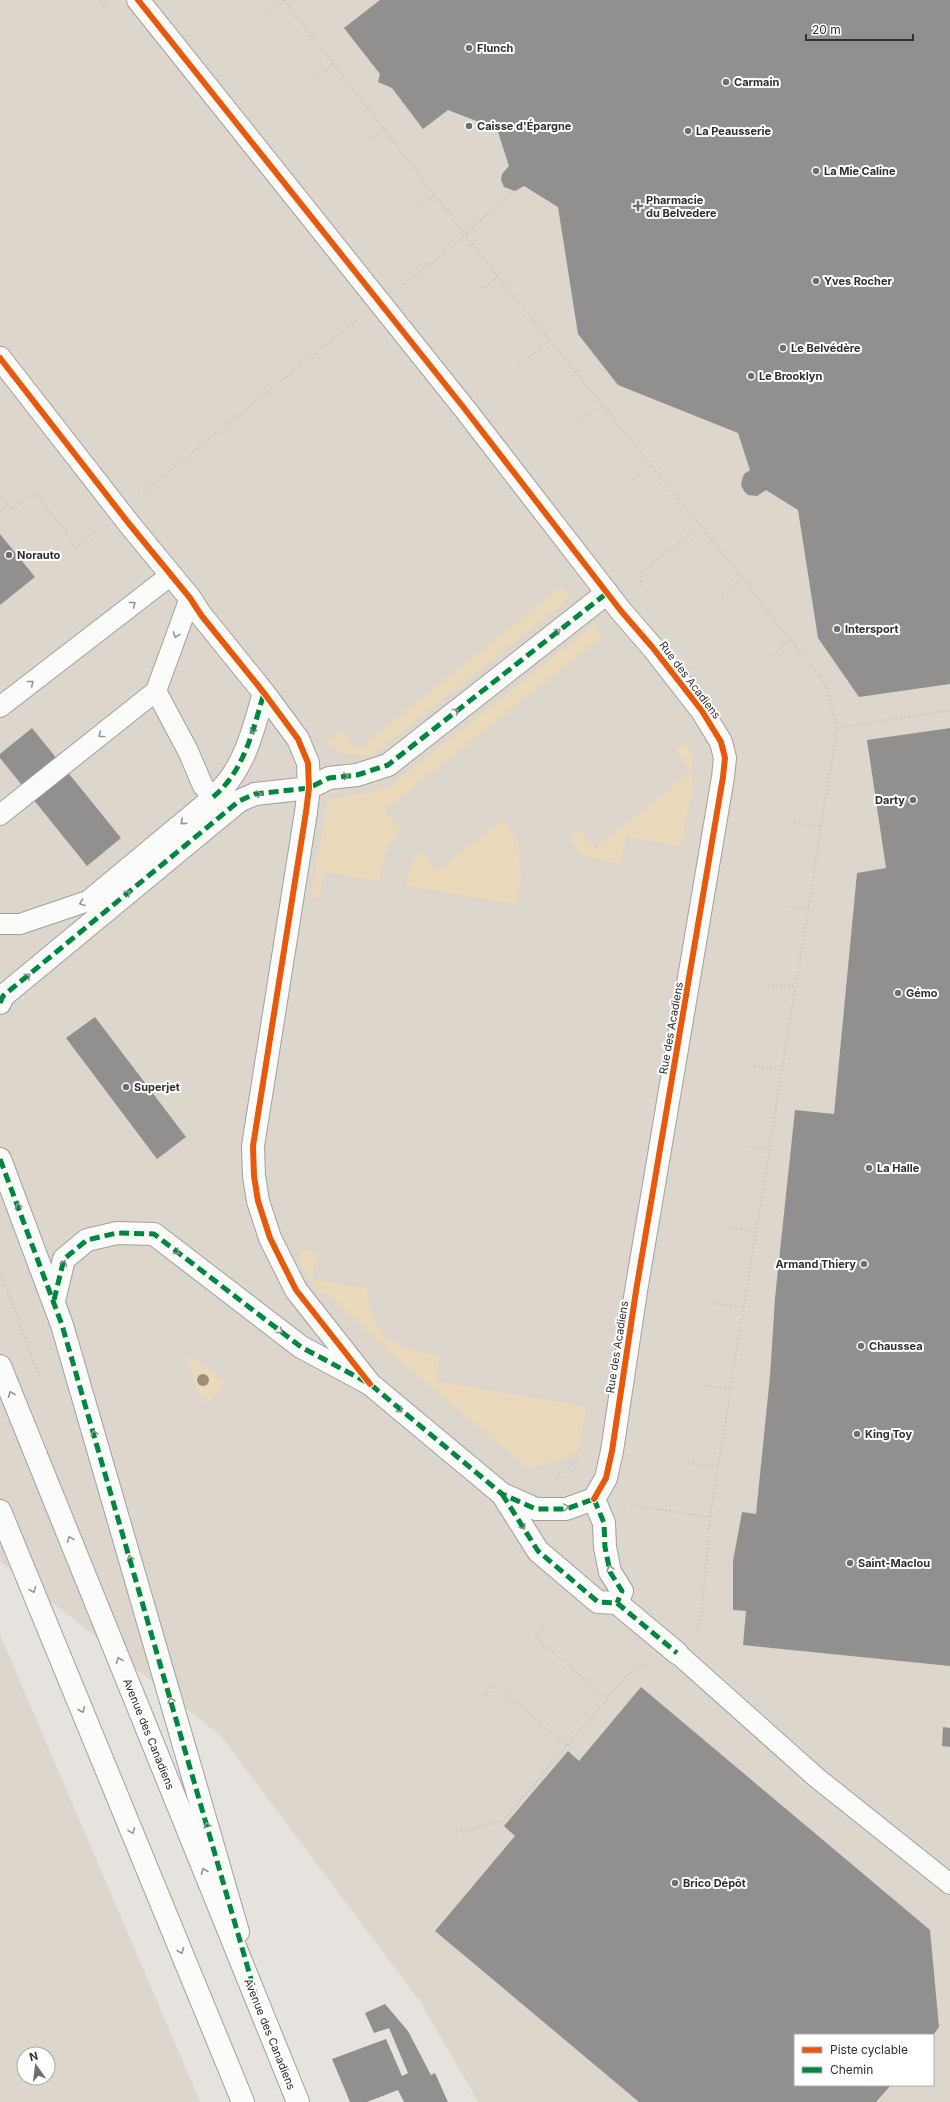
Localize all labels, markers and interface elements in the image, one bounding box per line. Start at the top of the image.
scale bar [806,16,913,42]
text: 20 m [812,22,841,37]
place label: Flunch [477,41,514,55]
marker: Flunch [464,43,474,53]
place label: Carmain [734,75,779,89]
marker: Carmain [721,77,731,87]
place label: Caisse d'Épargne [477,119,572,133]
marker: Caisse d'Épargne [464,121,474,131]
place label: La Peausserie [696,124,772,138]
marker: La Peausserie [683,126,693,136]
place label: La Mie Caline [824,164,896,178]
marker: La Mie Caline [811,166,821,176]
place label: Pharmacie du Belvedere [646,193,717,220]
marker: Pharmacie du Belvedere [633,201,643,211]
place label: Yves Rocher [824,274,892,288]
marker: Yves Rocher [811,276,821,286]
place label: Le Belvédère [791,341,861,355]
marker: Le Belvédère [778,343,788,353]
place label: Le Brooklyn [759,369,822,383]
marker: Le Brooklyn [746,371,756,381]
place label: Norauto [17,548,61,562]
marker: Norauto [4,550,14,560]
one-way arrow [129,601,136,608]
place label: Intersport [845,622,898,636]
marker: Intersport [832,624,842,634]
one-way arrow [553,628,560,635]
one-way arrow [173,631,181,638]
street label: Rue des Acadiens [656,638,724,722]
one-way arrow [26,681,33,688]
one-way arrow [451,709,458,716]
one-way arrow [249,727,258,734]
one-way arrow [99,730,106,737]
one-way arrow [343,772,349,781]
one-way arrow [255,791,262,799]
place label: Darty [875,793,905,807]
marker: Darty [908,795,918,805]
one-way arrow [180,817,187,824]
one-way arrow [123,890,130,897]
one-way arrow [78,898,85,906]
one-way arrow [23,973,30,980]
street label: Rue des Acadiens [656,981,686,1075]
place label: Gémo [906,986,938,1000]
marker: Gémo [893,988,903,998]
place label: Superjet [134,1080,180,1094]
marker: Superjet [121,1082,131,1092]
place label: La Halle [877,1161,920,1175]
marker: La Halle [864,1163,874,1173]
one-way arrow [14,1202,22,1209]
one-way arrow [172,1247,179,1254]
place label: Armand Thiery [775,1257,856,1271]
marker: Armand Thiery [859,1259,869,1269]
one-way arrow [60,1260,68,1267]
street label: Rue des Acadiens [603,1300,631,1394]
one-way arrow [275,1326,282,1333]
place label: Chaussea [869,1339,923,1353]
marker: Chaussea [856,1341,866,1351]
one-way arrow [8,1391,16,1398]
one-way arrow [395,1405,403,1412]
place label: King Toy [865,1427,912,1441]
marker: King Toy [852,1429,862,1439]
one-way arrow [90,1430,99,1437]
one-way arrow [562,1504,569,1512]
one-way arrow [518,1523,525,1530]
one-way arrow [67,1536,75,1544]
one-way arrow [126,1555,135,1562]
place label: Saint-Maclou [858,1556,930,1570]
marker: Saint-Maclou [845,1558,855,1568]
one-way arrow [606,1565,615,1572]
one-way arrow [28,1587,36,1594]
one-way arrow [115,1656,123,1663]
street label: Avenue des Canadiens [120,1676,178,1792]
one-way arrow [167,1697,176,1704]
one-way arrow [77,1706,85,1714]
one-way arrow [203,1822,212,1829]
one-way arrow [127,1827,135,1834]
one-way arrow [201,1868,209,1876]
place label: Brico Dépôt [683,1876,746,1890]
marker: Brico Dépôt [670,1878,680,1888]
one-way arrow [176,1946,184,1954]
street label: Avenue des Canadiens [241,1976,299,2092]
legend [794,2034,934,2086]
text: Piste cyclable [830,2042,908,2057]
north arrow [16,2046,56,2086]
text: N [28,2048,39,2064]
text: Chemin [830,2062,873,2077]

